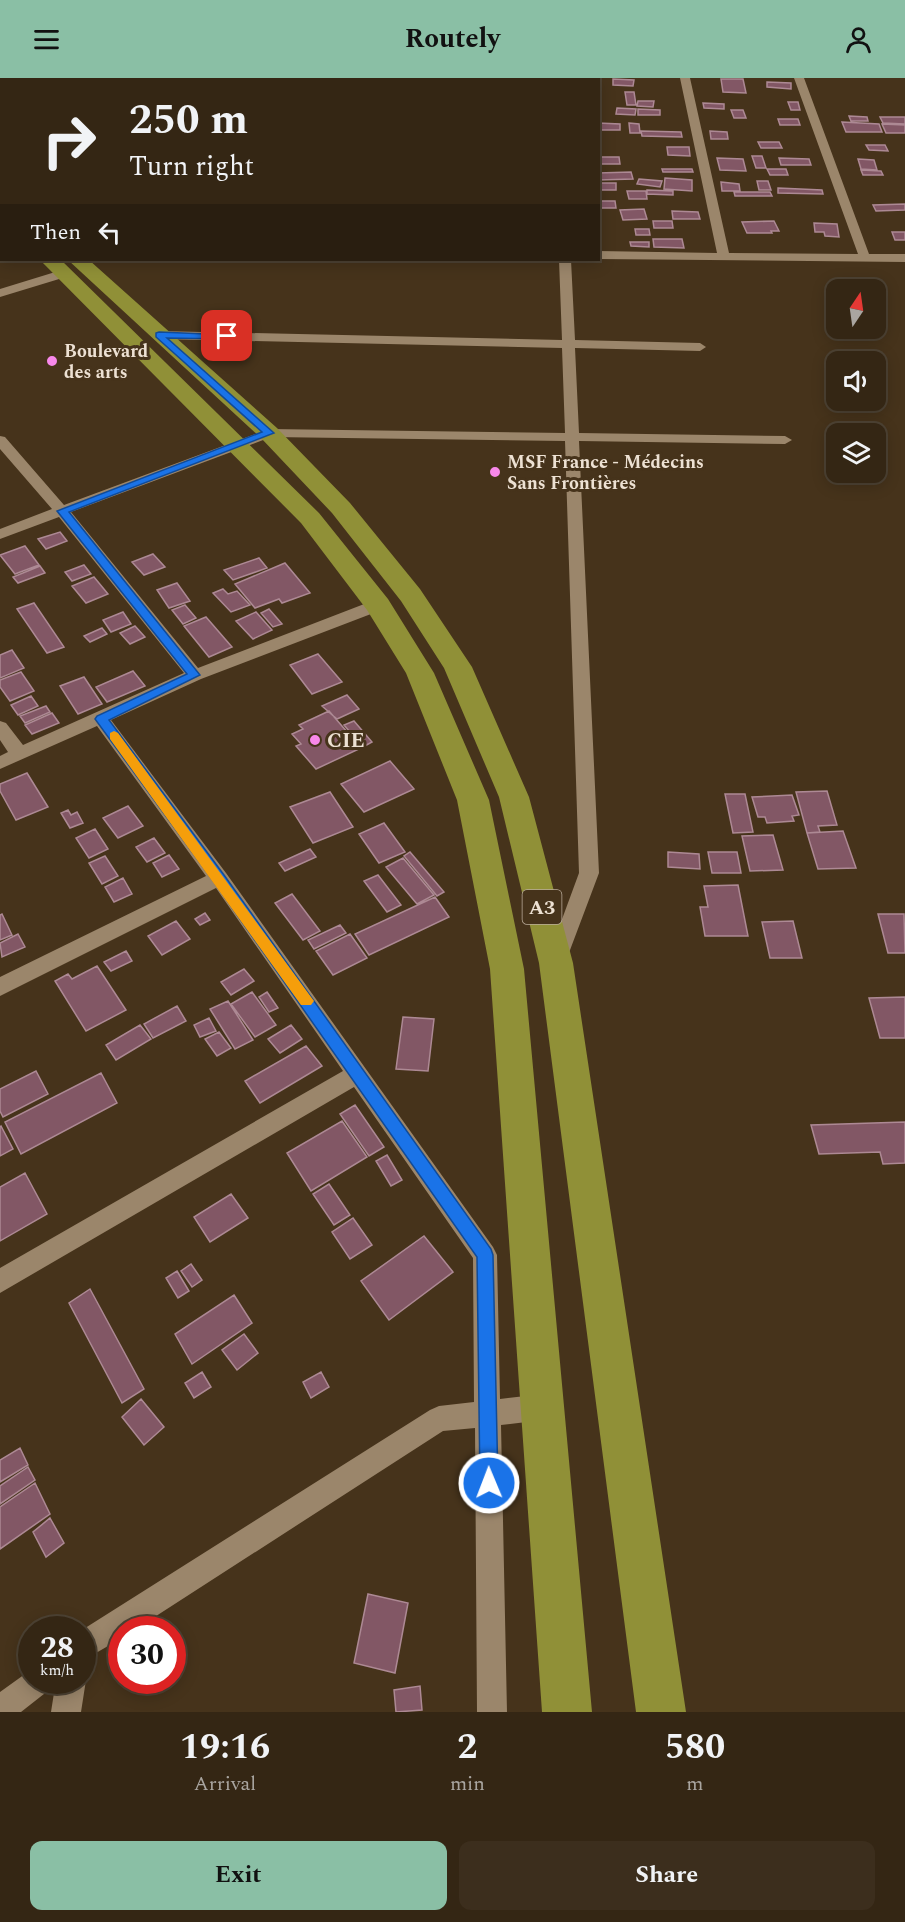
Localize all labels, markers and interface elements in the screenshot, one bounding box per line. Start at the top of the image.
text: Routely [405,18,500,60]
icon: menu [30,23,63,56]
icon: person [842,23,875,56]
text: 250 m [129,89,248,152]
icon: right [30,102,108,180]
text: Turn right [129,146,254,188]
text: Then [30,216,81,249]
icon: left [93,216,126,249]
north arrow [826,279,886,339]
map controls [826,279,886,483]
pin [201,310,252,361]
icon: arrive [210,319,243,352]
place label: Boulevard des arts [64,338,149,386]
button: sound [826,351,886,411]
marker: Boulevard des arts [45,354,59,368]
button: layers [826,423,886,483]
place label: MSF France - Médecins Sans Frontières [507,449,704,497]
marker: MSF France - Médecins Sans Frontières [488,465,502,479]
place label: CIE [327,725,365,757]
marker: CIE [308,733,322,747]
road number: A3 [522,890,562,924]
position arrow [457,1451,521,1515]
speed limit sign: 30 [108,1616,186,1694]
text: 28 [40,1625,74,1671]
text: km/h [40,1659,74,1682]
text: 19:16 [180,1720,270,1775]
text: 2 [457,1720,478,1775]
text: 580 [665,1720,725,1775]
text: Arrival [194,1769,256,1799]
text: min [450,1769,485,1799]
text: m [686,1769,704,1799]
button: Exit [30,1841,447,1910]
button: Share [459,1841,875,1910]

